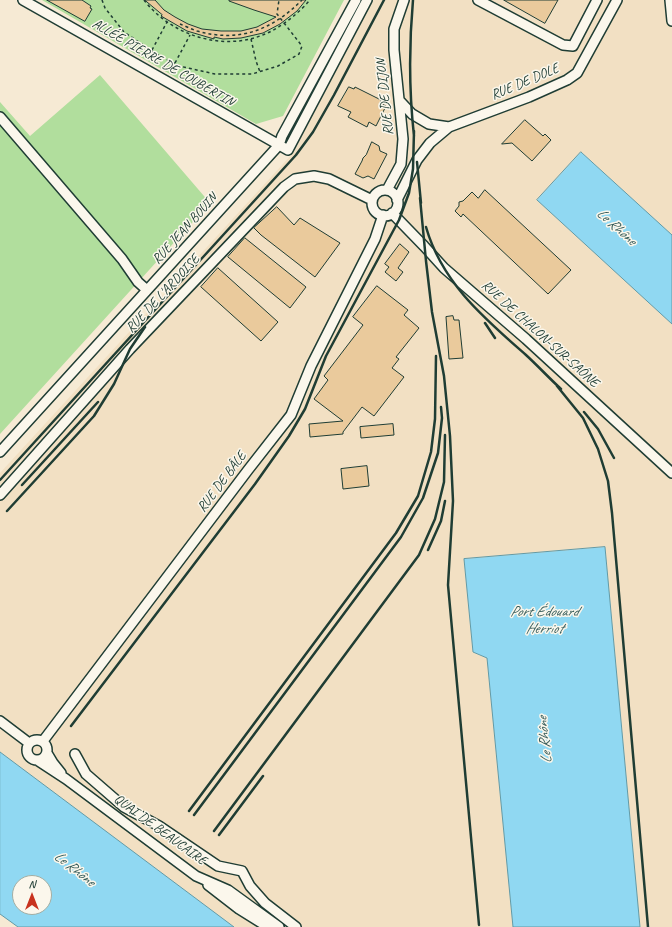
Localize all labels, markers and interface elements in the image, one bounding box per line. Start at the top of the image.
street label: ALLÉE PIERRE DE COUBERTIN [89,15,237,111]
street label: RUE DE DIJON [373,58,397,136]
street label: RUE DE DOLE [489,60,561,104]
street label: RUE JEAN BOUIN [149,190,221,268]
water label: Le Rhône [593,205,639,249]
street label: RUE DE L'ARDOISE [123,251,203,337]
street label: RUE DE CHALON-SUR-SAÔNE [478,277,602,391]
street label: RUE DE BÂLE [194,448,250,516]
water label: Port Édouard Herriot [510,603,578,638]
water label: Le Rhône [534,716,556,764]
street label: QUAI DE BEAUCAIRE [110,791,210,869]
water label: Le Rhône [50,847,98,891]
north arrow [12,875,52,915]
text: N [29,877,35,891]

